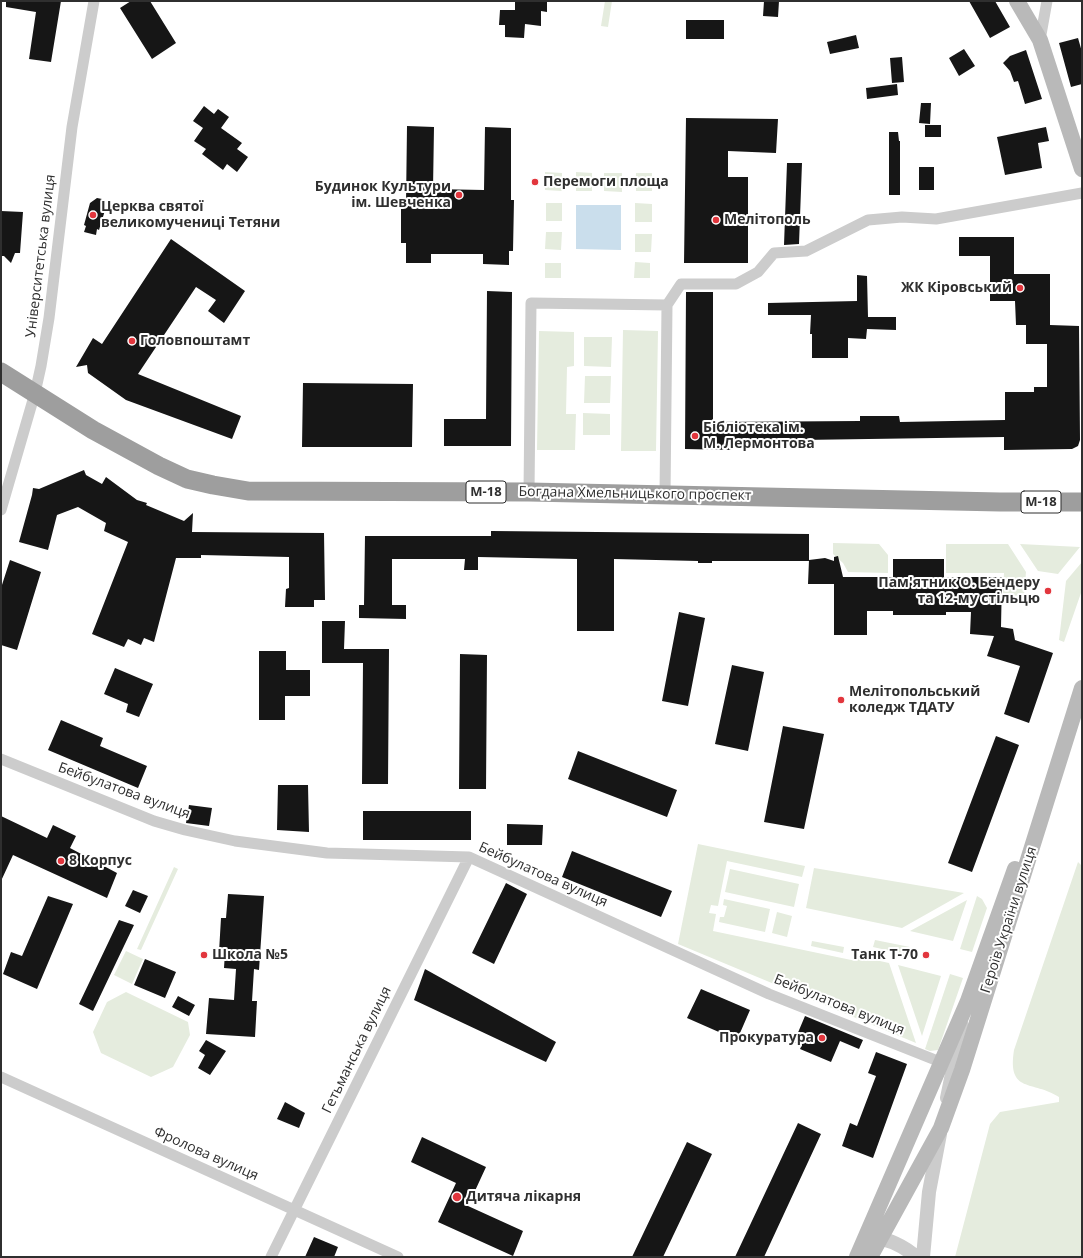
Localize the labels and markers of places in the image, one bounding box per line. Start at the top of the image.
place label: Перемоги площа [543,174,669,190]
marker: Перемоги площа [530,177,540,187]
place label: Будинок Культури ім. Шевченка [315,179,451,212]
marker: Будинок Культури ім. Шевченка [454,190,464,200]
place label: Церква святої великомучениці Тетяни [101,199,280,232]
marker: Церква святої великомучениці Тетяни [88,210,98,220]
place label: Мелітополь [724,212,811,228]
marker: Мелітополь [711,215,721,225]
place label: ЖК Кіровський [901,280,1012,296]
marker: ЖК Кіровський [1015,283,1025,293]
place label: Головпоштамт [140,333,250,349]
marker: Головпоштамт [127,336,137,346]
place label: Бібліотека ім. М. Лермонтова [703,420,815,452]
marker: Бібліотека ім. М. Лермонтова [690,431,700,441]
place label: Пам'ятник О. Бендеру та 12-му стільцю [878,575,1040,608]
marker: Пам'ятник О. Бендеру та 12-му стільцю [1043,586,1053,596]
place label: Мелітопольський коледж ТДАТУ [849,684,980,716]
marker: Мелітопольський коледж ТДАТУ [836,695,846,705]
place label: 8 Корпус [69,853,132,869]
marker: 8 Корпус [56,856,66,866]
place label: Школа №5 [212,947,288,963]
place label: Танк Т-70 [851,947,918,963]
marker: Школа №5 [199,950,209,960]
marker: Танк Т-70 [921,950,931,960]
place label: Прокуратура [719,1030,814,1046]
marker: Прокуратура [817,1033,827,1043]
place label: Дитяча лікарня [466,1189,581,1205]
marker: Дитяча лікарня [451,1191,463,1203]

